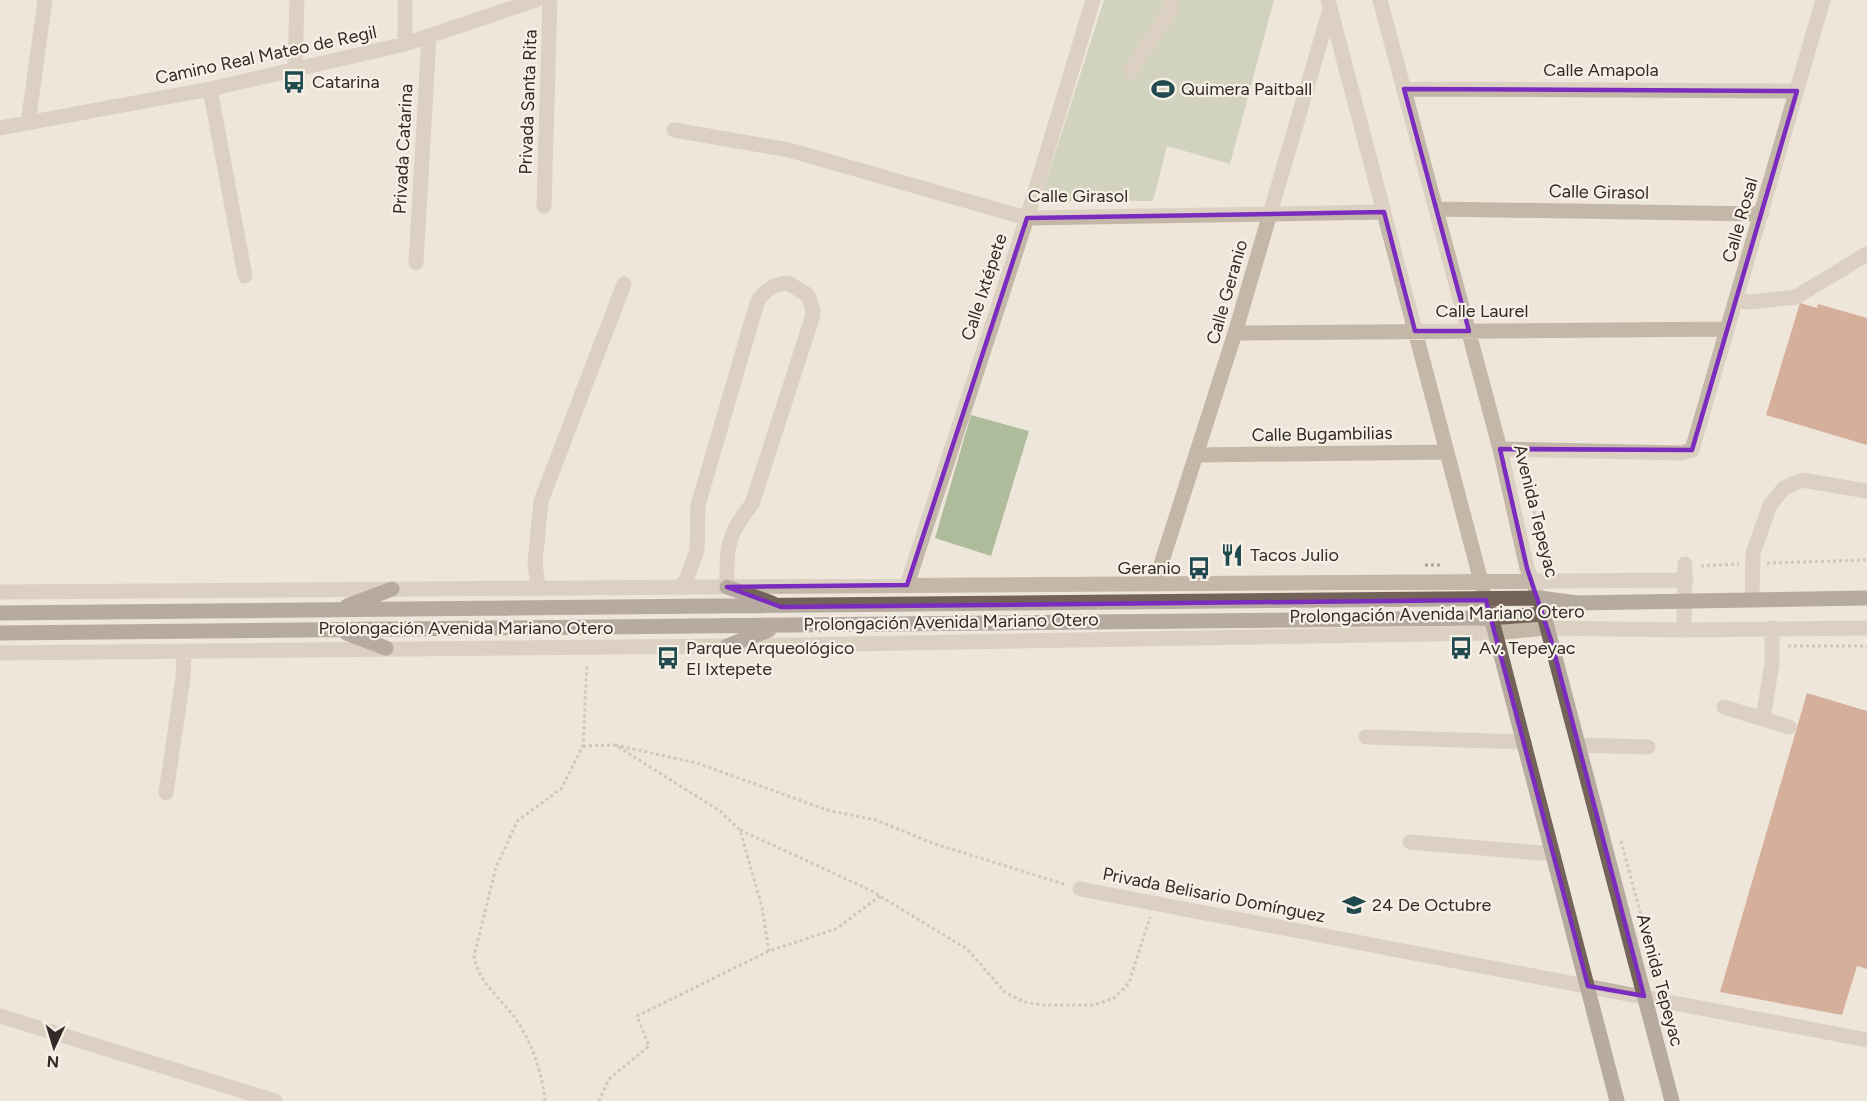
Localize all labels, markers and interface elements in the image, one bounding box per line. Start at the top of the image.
street label: Camino Real Mateo de Regil [153,21,379,89]
street label: Privada Santa Rita [514,29,542,175]
street label: Calle Amapola [1543,59,1659,81]
bus stop icon: Catarina [281,69,307,95]
place label: Catarina [312,71,380,93]
sports icon: Quimera Paitball [1150,76,1176,102]
place label: Quimera Paitball [1181,78,1312,100]
street label: Privada Catarina [389,83,417,215]
street label: Calle Rosal [1717,175,1763,265]
street label: Calle Girasol [1549,180,1649,204]
street label: Calle Girasol [1028,185,1128,207]
street label: Calle Ixtépete [956,230,1012,343]
street label: Calle Geranio [1202,237,1252,347]
street label: Calle Laurel [1436,300,1528,322]
street label: Calle Bugambilias [1251,422,1393,446]
street label: Avenida Tepeyac [1509,442,1563,580]
restaurant icon: Tacos Julio [1219,542,1245,568]
place label: Tacos Julio [1250,544,1339,566]
bus stop icon: Geranio [1186,555,1212,581]
place label: Geranio [1118,557,1181,579]
street label: Prolongación Avenida Mariano Otero [1289,600,1585,628]
street label: Prolongación Avenida Mariano Otero [803,608,1099,636]
street label: Prolongación Avenida Mariano Otero [318,617,614,639]
bus stop icon: Av. Tepeyac [1448,635,1474,661]
place label: Parque Arqueológico El Ixtepete [686,637,855,680]
place label: Av. Tepeyac [1479,637,1576,659]
bus stop icon: Parque Arqueológico El Ixtepete [655,645,681,671]
street label: Privada Belisario Domínguez [1101,863,1327,927]
school or university icon: 24 De Octubre [1341,892,1367,918]
place label: 24 De Octubre [1372,894,1492,916]
street label: Avenida Tepeyac [1632,911,1688,1049]
north arrow [24,1017,84,1077]
text: N [46,1052,60,1071]

